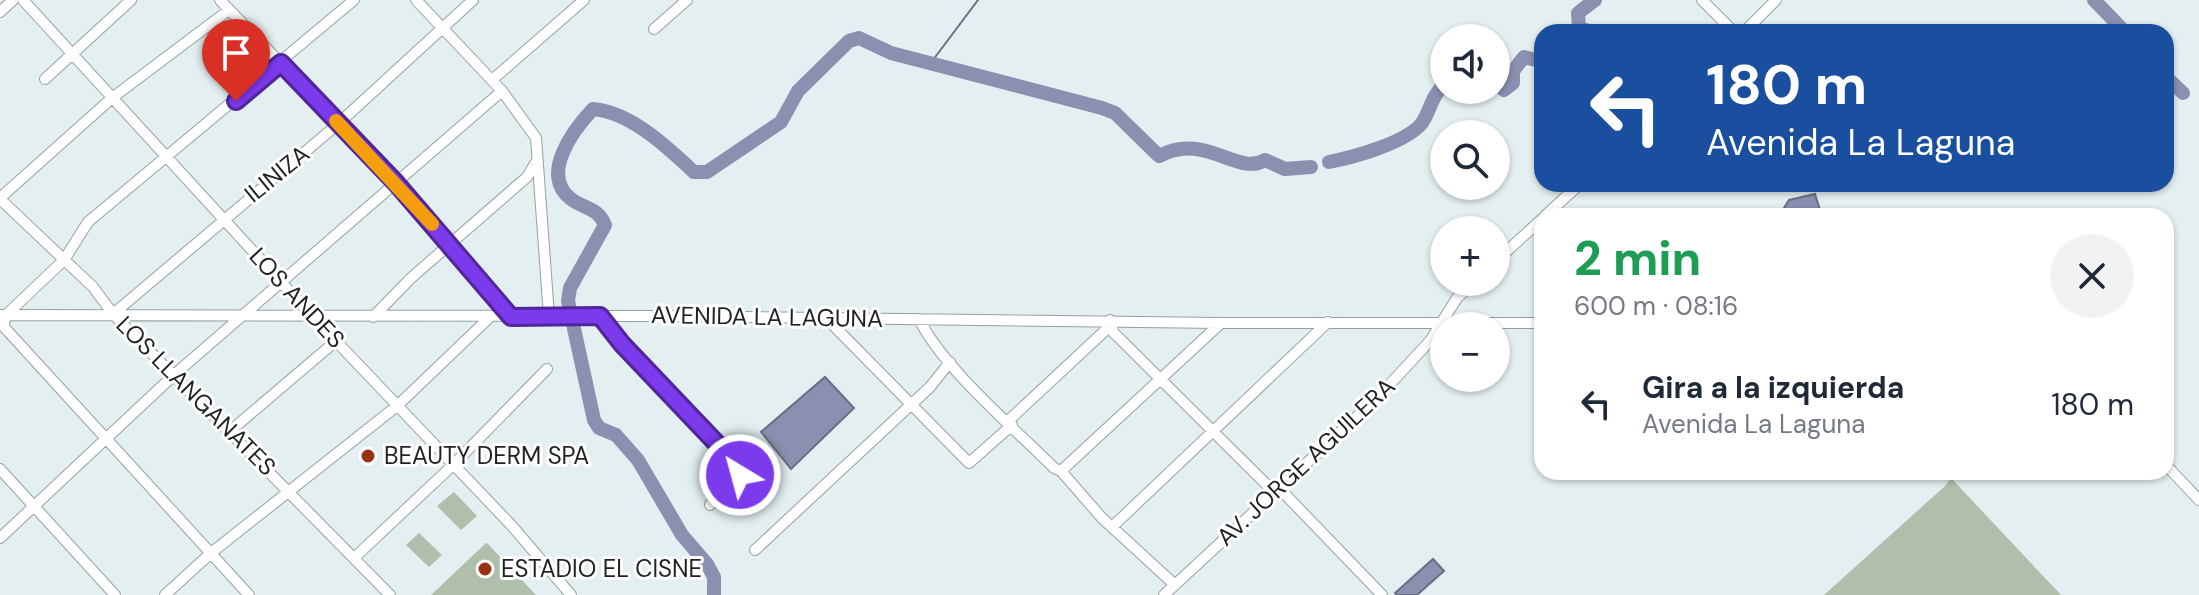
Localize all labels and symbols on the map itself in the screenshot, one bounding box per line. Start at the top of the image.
pin [202,19,270,101]
street label: ILINIZA [238,138,316,209]
street label: LOS ANDES [243,241,352,354]
street label: AVENIDA LA LAGUNA [651,299,883,334]
street label: LOS LLANGANATES [110,309,283,482]
street label: AV. JORGE AGUILERA [1210,371,1401,552]
position arrow [698,433,782,517]
place label: BEAUTY DERM SPA [384,440,589,471]
marker: BEAUTY DERM SPA [359,447,377,465]
place label: ESTADIO EL CISNE [501,553,702,584]
marker: ESTADIO EL CISNE [476,560,494,578]

